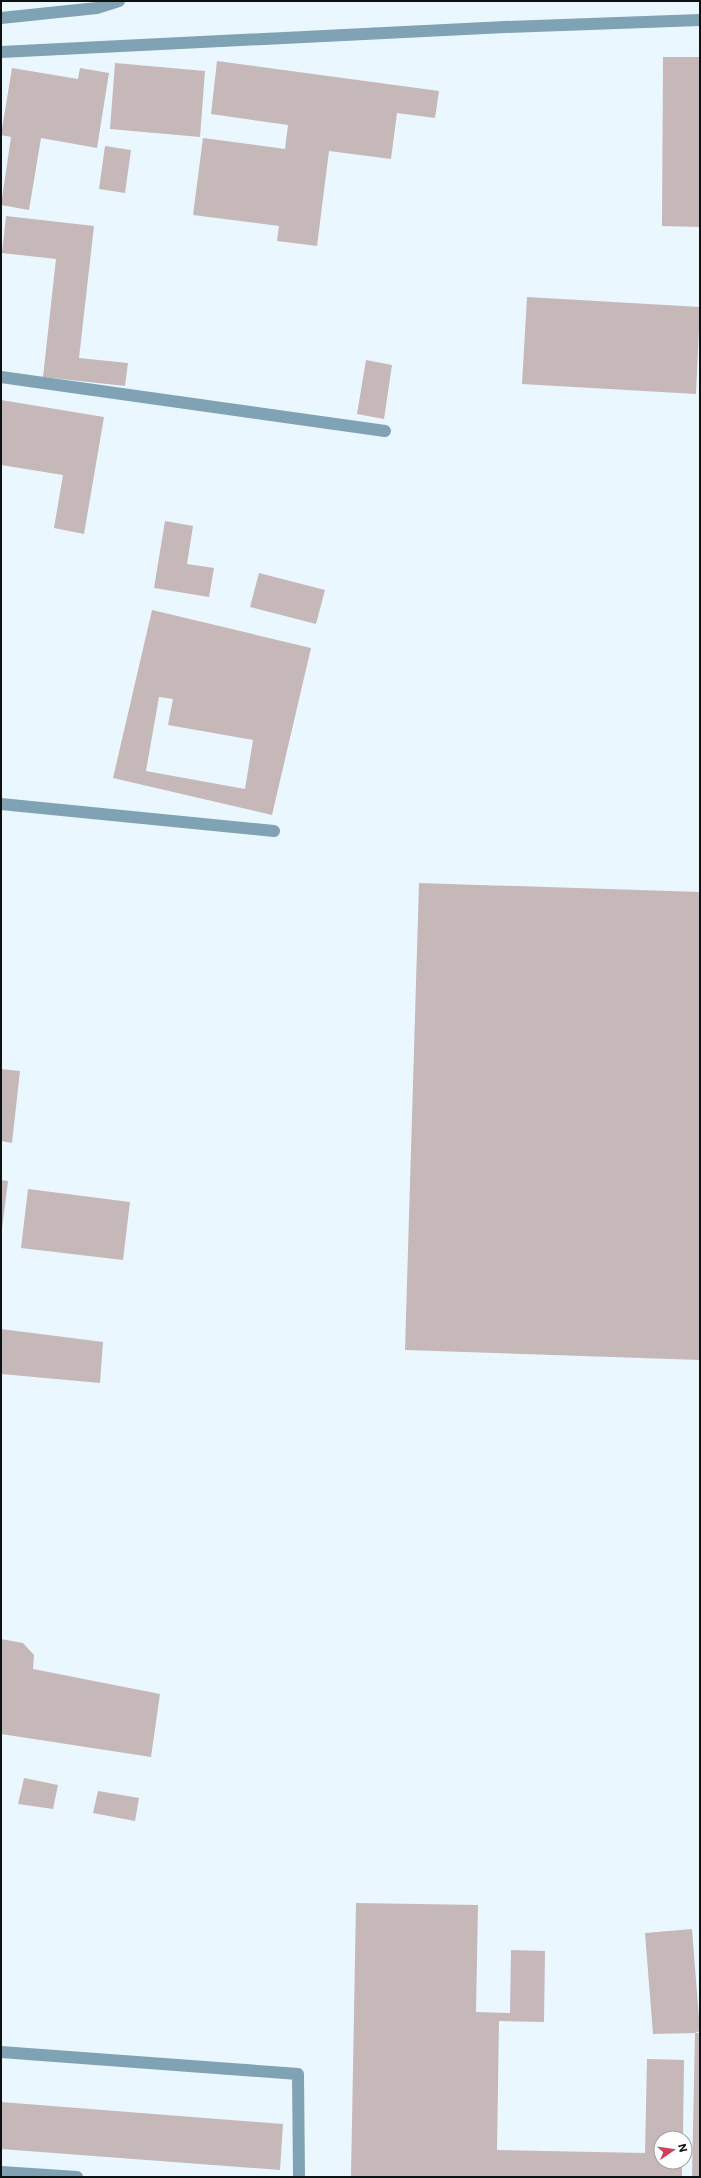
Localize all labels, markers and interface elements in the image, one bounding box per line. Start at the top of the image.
north arrow [653,2130,693,2170]
text: N [676,2142,690,2153]

